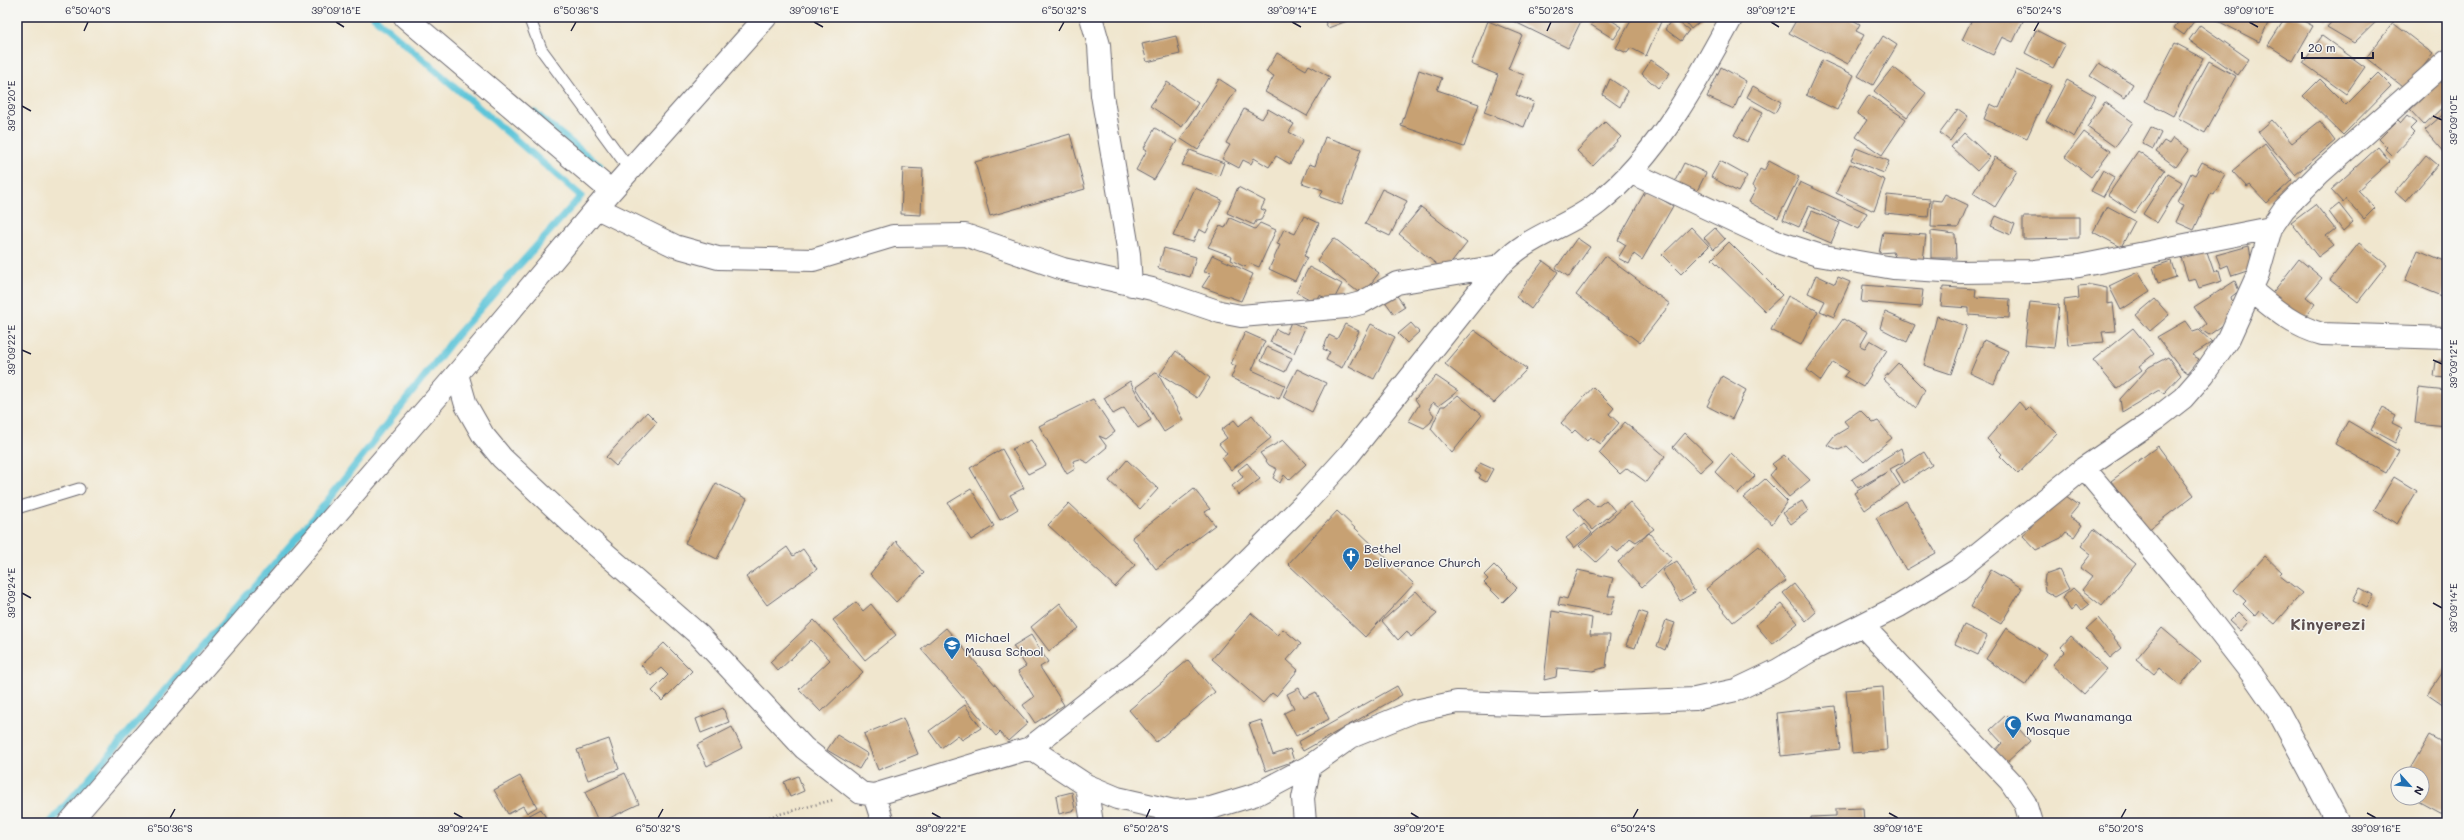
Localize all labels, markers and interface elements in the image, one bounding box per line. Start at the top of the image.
text: 6°50'40"S [65,3,111,17]
text: 39°09'18"E [311,3,361,17]
text: 6°50'36"S [553,3,599,17]
text: 39°09'16"E [789,3,839,17]
text: 6°50'32"S [1042,3,1087,17]
text: 39°09'14"E [1267,3,1317,17]
text: 6°50'28"S [1529,3,1574,17]
text: 39°09'12"E [1746,3,1796,17]
text: 6°50'24"S [2017,3,2062,17]
text: 39°09'10"E [2224,3,2274,17]
scale bar [2302,34,2373,60]
text: 20 m [2308,39,2336,55]
text: 39°09'20"E [4,80,18,131]
text: 39°09'10"E [2446,95,2460,145]
text: 39°09'22"E [4,325,18,375]
text: 39°09'12"E [2446,339,2460,389]
place label: Bethel Deliverance Church [1364,540,1481,570]
church icon: Bethel Deliverance Church [1341,546,1361,571]
text: 39°09'24"E [4,567,18,618]
text: 39°09'14"E [2446,583,2460,633]
district label: Kinyerezi [2290,613,2366,634]
place label: Michael Mausa School [965,629,1044,659]
school or university icon: Michael Mausa School [942,635,962,660]
place label: Kwa Mwanamanga Mosque [2026,708,2133,738]
mosque icon: Kwa Mwanamanga Mosque [2003,714,2023,739]
north arrow [2390,766,2430,806]
text: N [2411,784,2428,798]
text: 6°50'36"S [147,821,193,835]
text: 39°09'24"E [438,821,489,835]
text: 6°50'32"S [636,821,681,835]
text: 39°09'22"E [916,821,966,835]
text: 6°50'28"S [1124,821,1169,835]
text: 39°09'20"E [1394,821,1445,835]
text: 6°50'24"S [1611,821,1656,835]
text: 39°09'18"E [1873,821,1923,835]
text: 6°50'20"S [2099,821,2144,835]
text: 39°09'16"E [2351,821,2401,835]

